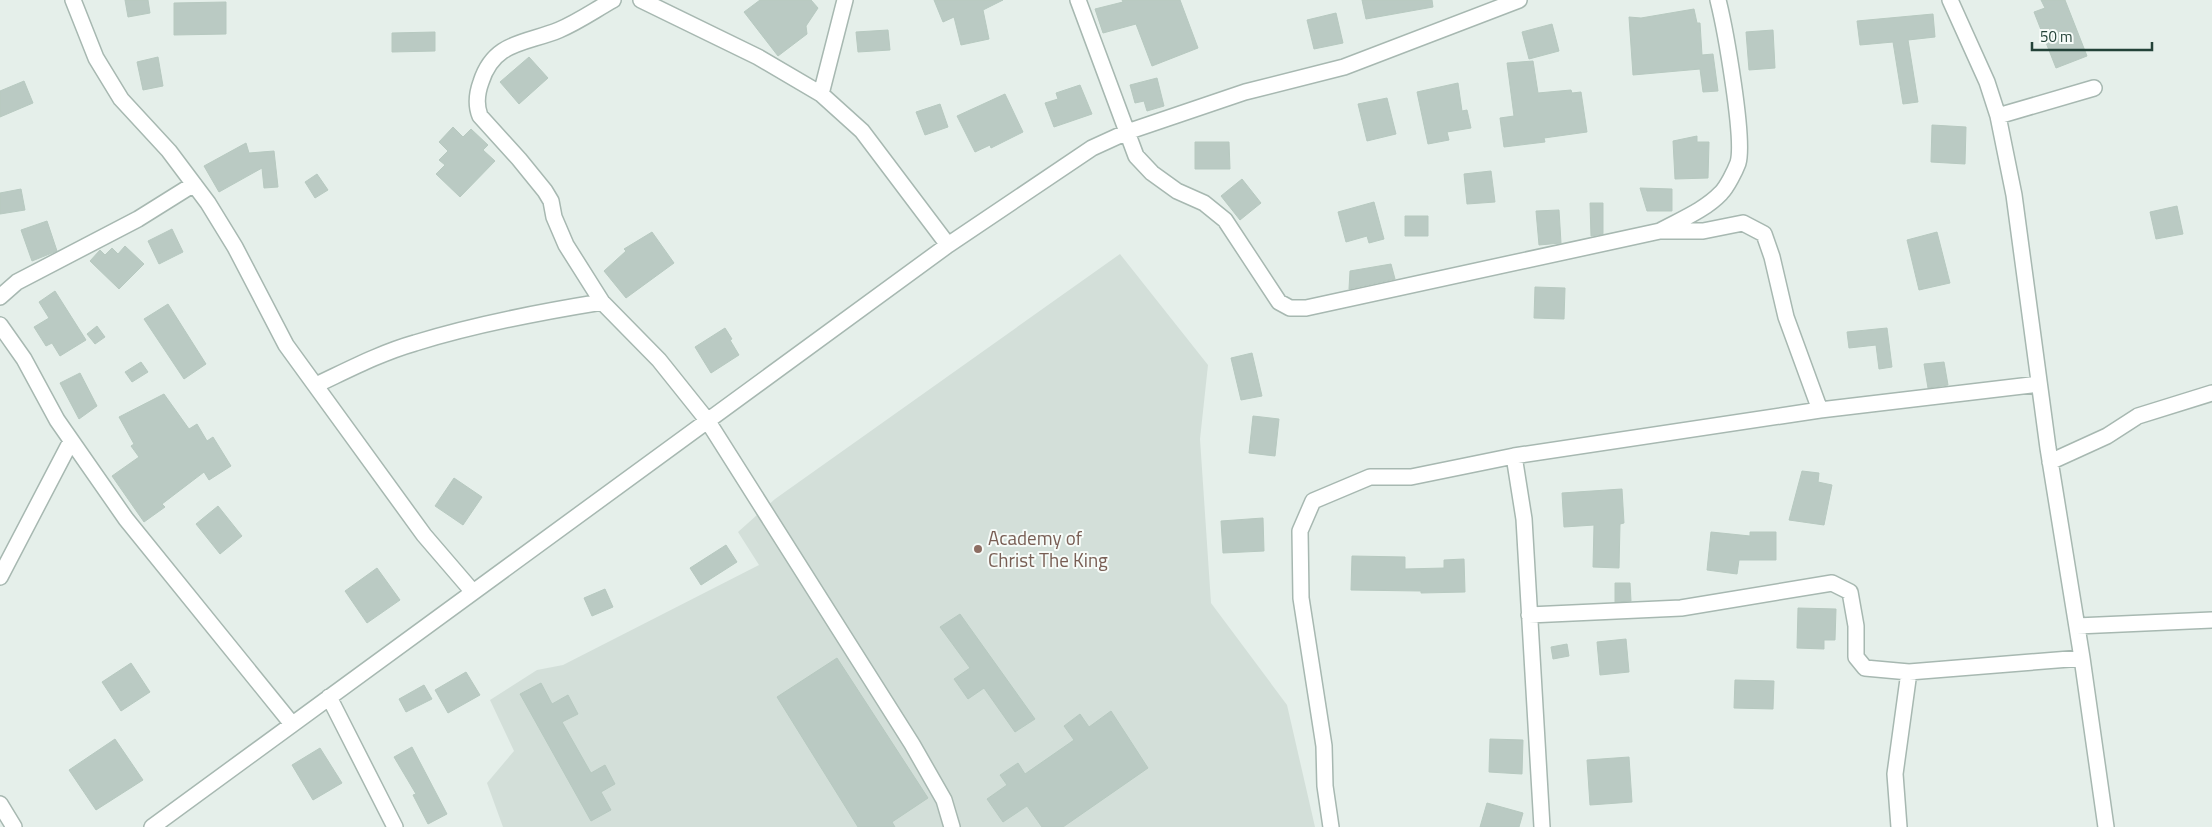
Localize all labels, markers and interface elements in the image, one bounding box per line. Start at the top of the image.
scale bar [2032,20,2152,52]
text: 50 m [2040,25,2073,48]
place label: Academy of Christ The King [988,523,1108,574]
marker: Academy of Christ The King [972,543,984,555]

